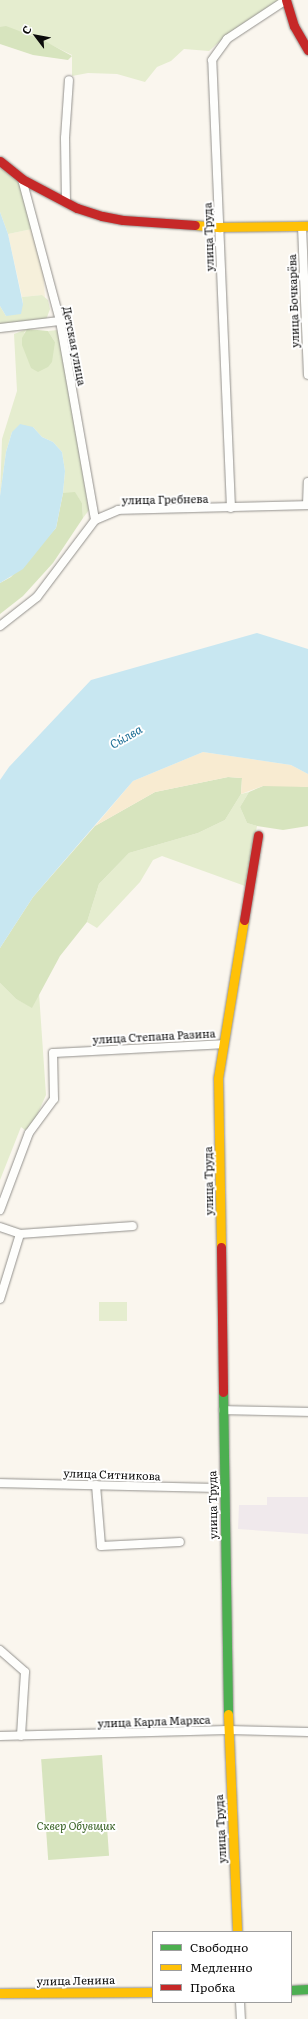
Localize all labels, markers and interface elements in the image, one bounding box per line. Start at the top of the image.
north arrow [16,16,56,56]
text: С [17,22,35,37]
street label: улица Труда [200,202,216,272]
street label: улица Бочкарёва [285,254,301,348]
street label: Детская улица [61,305,89,387]
street label: улица Гребнева [122,492,208,506]
water label: Сы́лва [107,722,145,752]
street label: улица Степана Разина [92,1026,216,1046]
street label: улица Труда [201,1146,215,1216]
street label: улица Ситникова [63,1466,161,1482]
street label: улица Труда [205,1470,219,1540]
street label: улица Карла Маркса [97,1712,211,1730]
street label: улица Труда [212,1794,228,1864]
park label: Сквер Обувщик [37,1818,115,1832]
legend [152,1931,292,2003]
text: Свободно [190,1938,248,1956]
text: Медленно [190,1958,253,1976]
street label: улица Ленина [37,1973,115,1987]
text: Пробка [190,1978,235,1996]

